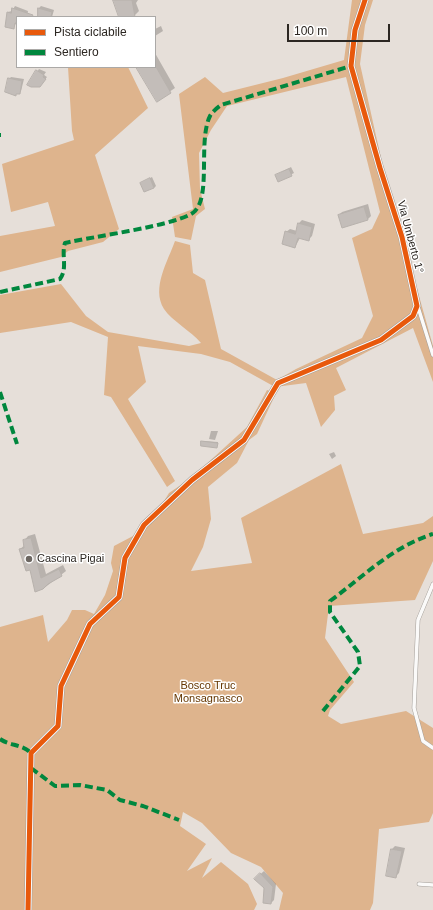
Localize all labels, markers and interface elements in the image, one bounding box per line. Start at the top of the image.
legend [16,16,156,68]
scale bar [289,16,392,42]
text: 100 m [294,24,327,38]
text: Pista ciclabile [54,25,127,39]
text: Sentiero [54,45,99,59]
street label: Via Umberto 1° [394,199,426,275]
place label: Cascina Pigai [37,552,104,566]
marker: Cascina Pigai [24,554,34,564]
park label: Bosco Truc Monsagnasco [174,679,242,705]

